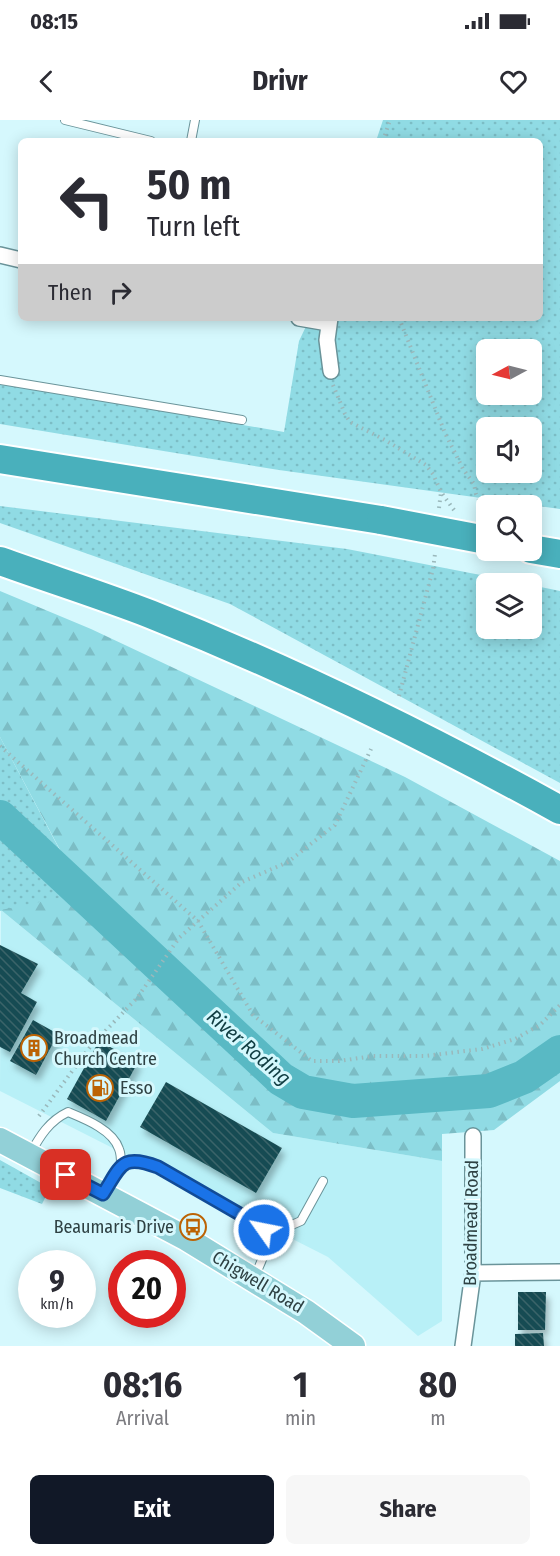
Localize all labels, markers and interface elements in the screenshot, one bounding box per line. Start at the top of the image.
text: 08:15 [30,8,78,35]
icon: back [30,65,63,98]
text: Drivr [252,65,308,97]
icon: heart [497,65,530,98]
text: 50 m [147,160,231,210]
icon: left [48,162,126,240]
text: Turn left [147,211,240,243]
icon: right [104,276,137,309]
text: Then [48,279,92,306]
north arrow [476,339,542,405]
map controls [476,339,542,639]
button: sound [476,417,542,483]
button: search [476,495,542,561]
button: layers [476,573,542,639]
water label: River Roding [202,1004,296,1090]
place label: Broadmead Church Centre [54,1027,157,1070]
building icon: Broadmead Church Centre [19,1033,49,1063]
fuel station icon: Esso [85,1073,115,1103]
place label: Esso [120,1077,153,1099]
pin [40,1149,91,1200]
icon: arrive [49,1158,82,1191]
street label: Broadmead Road [459,1160,483,1286]
position arrow [232,1198,296,1262]
bus stop icon: Beaumaris Drive [178,1212,208,1242]
place label: Beaumaris Drive [54,1216,174,1238]
street label: Chigwell Road [208,1246,308,1318]
speed limit sign: 20 [108,1250,186,1328]
text: 9 [49,1264,65,1300]
text: km/h [40,1295,74,1313]
text: 08:16 [103,1363,182,1407]
text: 1 [293,1363,308,1407]
text: 80 [419,1363,457,1407]
text: Arrival [116,1406,169,1430]
text: min [285,1406,316,1430]
text: m [430,1406,446,1430]
button: Exit [30,1475,274,1544]
button: Share [286,1475,530,1544]

